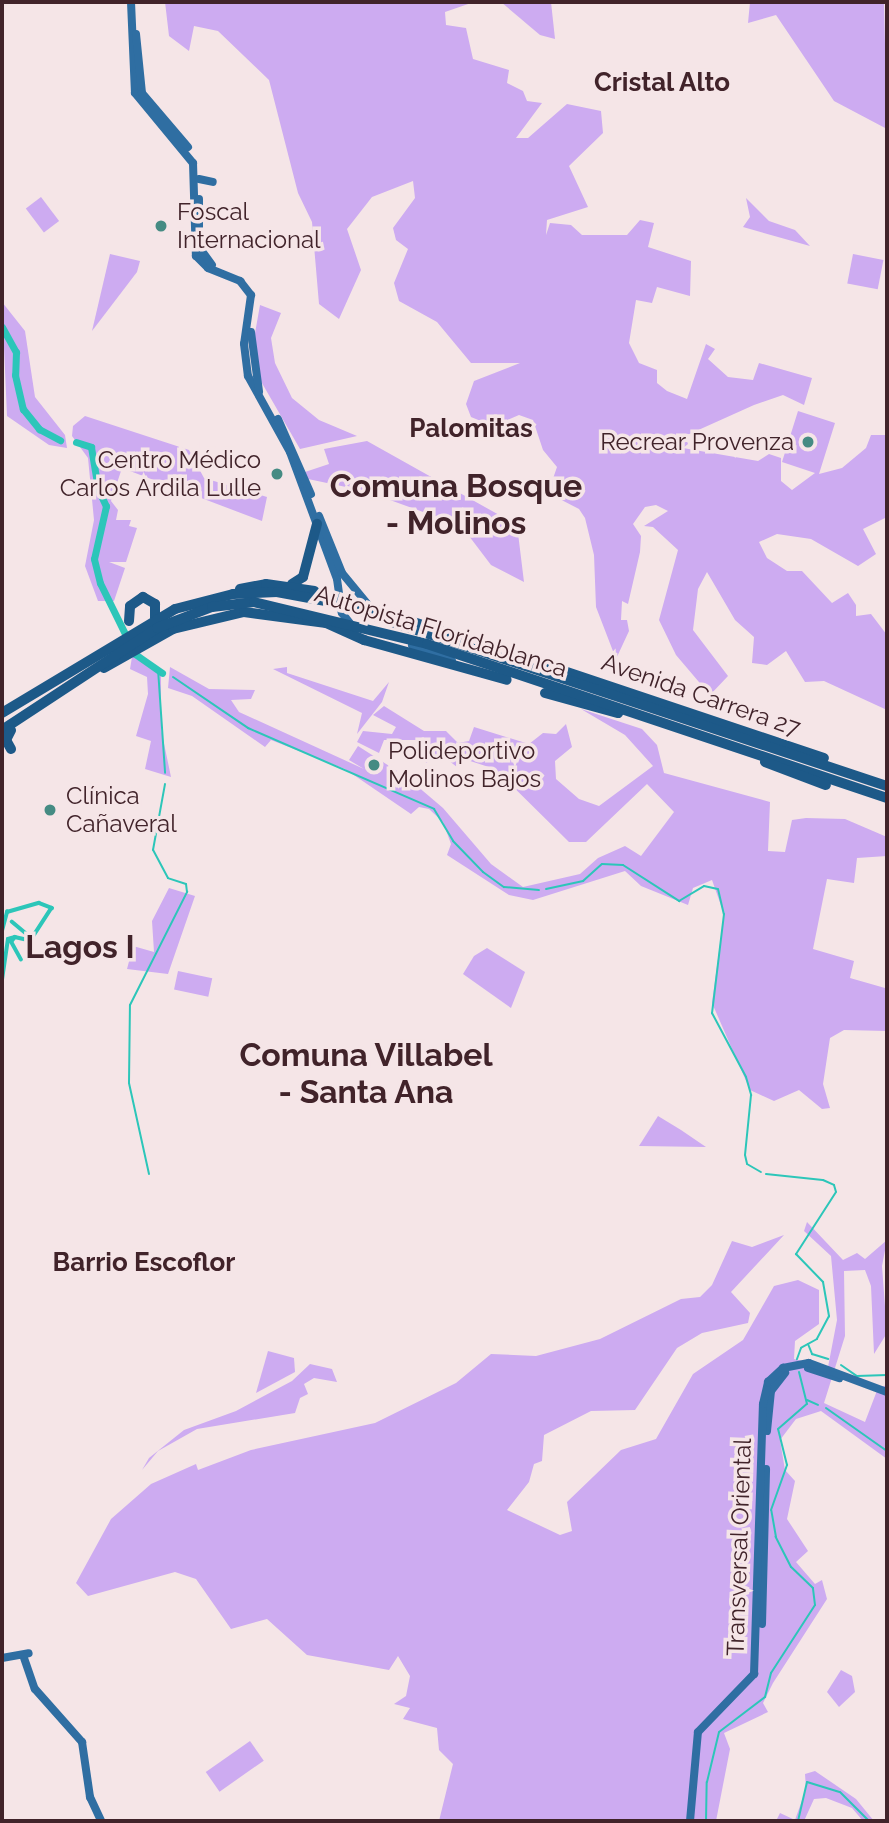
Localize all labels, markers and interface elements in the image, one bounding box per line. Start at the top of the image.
district label: Cristal Alto [593,67,731,99]
place label: Foscal Internacional [177,198,321,254]
marker: Foscal Internacional [151,216,171,236]
district label: Palomitas [409,413,533,445]
place label: Recrear Provenza [600,428,794,456]
marker: Recrear Provenza [800,434,816,450]
place label: Centro Médico Carlos Ardila Lulle [59,446,261,502]
marker: Centro Médico Carlos Ardila Lulle [267,464,287,484]
district label: Comuna Bosque - Molinos [330,468,582,543]
street label: Autopista Floridablanca [311,579,571,683]
street label: Avenida Carrera 27 [598,647,804,743]
place label: Polideportivo Molinos Bajos [388,737,541,793]
marker: Polideportivo Molinos Bajos [366,757,382,773]
place label: Clínica Cañaveral [66,782,177,838]
marker: Clínica Cañaveral [40,800,60,820]
district label: Lagos I [25,928,135,966]
district label: Comuna Villabel - Santa Ana [239,1037,493,1112]
district label: Barrio Escoflor [53,1247,235,1279]
street label: Transversal Oriental [721,1437,757,1657]

